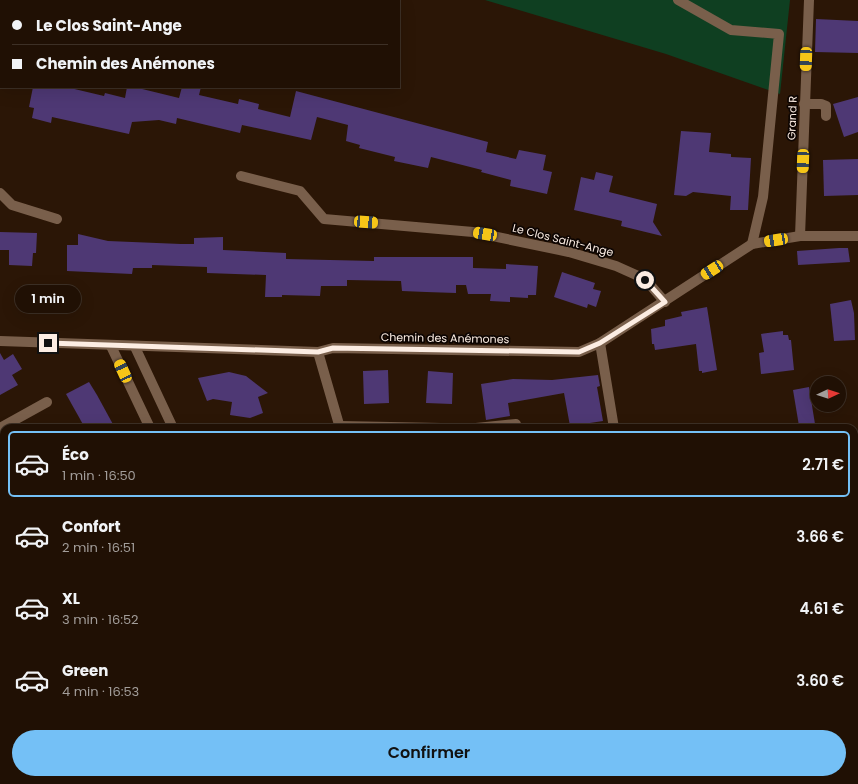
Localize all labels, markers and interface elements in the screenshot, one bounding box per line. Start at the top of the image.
text: Le Clos Saint-Ange [36,15,182,36]
car [800,47,812,71]
text: Chemin des Anémones [36,53,215,74]
street label: Grand R [783,95,801,140]
car [797,149,809,173]
car [354,215,378,229]
street label: Le Clos Saint-Ange [511,220,615,260]
car [472,226,498,242]
car [763,232,789,248]
car [699,258,725,282]
route start [636,271,654,289]
callout: 1 min [15,285,81,313]
text: 1 min [31,289,65,308]
street label: Chemin des Anémones [381,329,510,347]
route end [39,334,57,352]
car [112,358,134,384]
north arrow [810,376,846,412]
map controls [810,376,846,412]
text: Éco [62,444,89,465]
icon: car [14,446,50,482]
text: 2.71 € [802,454,844,475]
text: 1 min · 16:50 [62,466,136,485]
text: Confort [62,516,121,537]
icon: car [14,518,50,554]
text: 3.66 € [796,526,844,547]
text: 2 min · 16:51 [62,538,135,557]
text: XL [62,588,80,609]
icon: car [14,590,50,626]
text: 4.61 € [800,598,844,619]
text: 3 min · 16:52 [62,610,139,629]
text: Green [62,660,108,681]
icon: car [14,662,50,698]
text: 3.60 € [796,670,844,691]
text: 4 min · 16:53 [62,682,139,701]
button: Confirmer [12,730,846,776]

